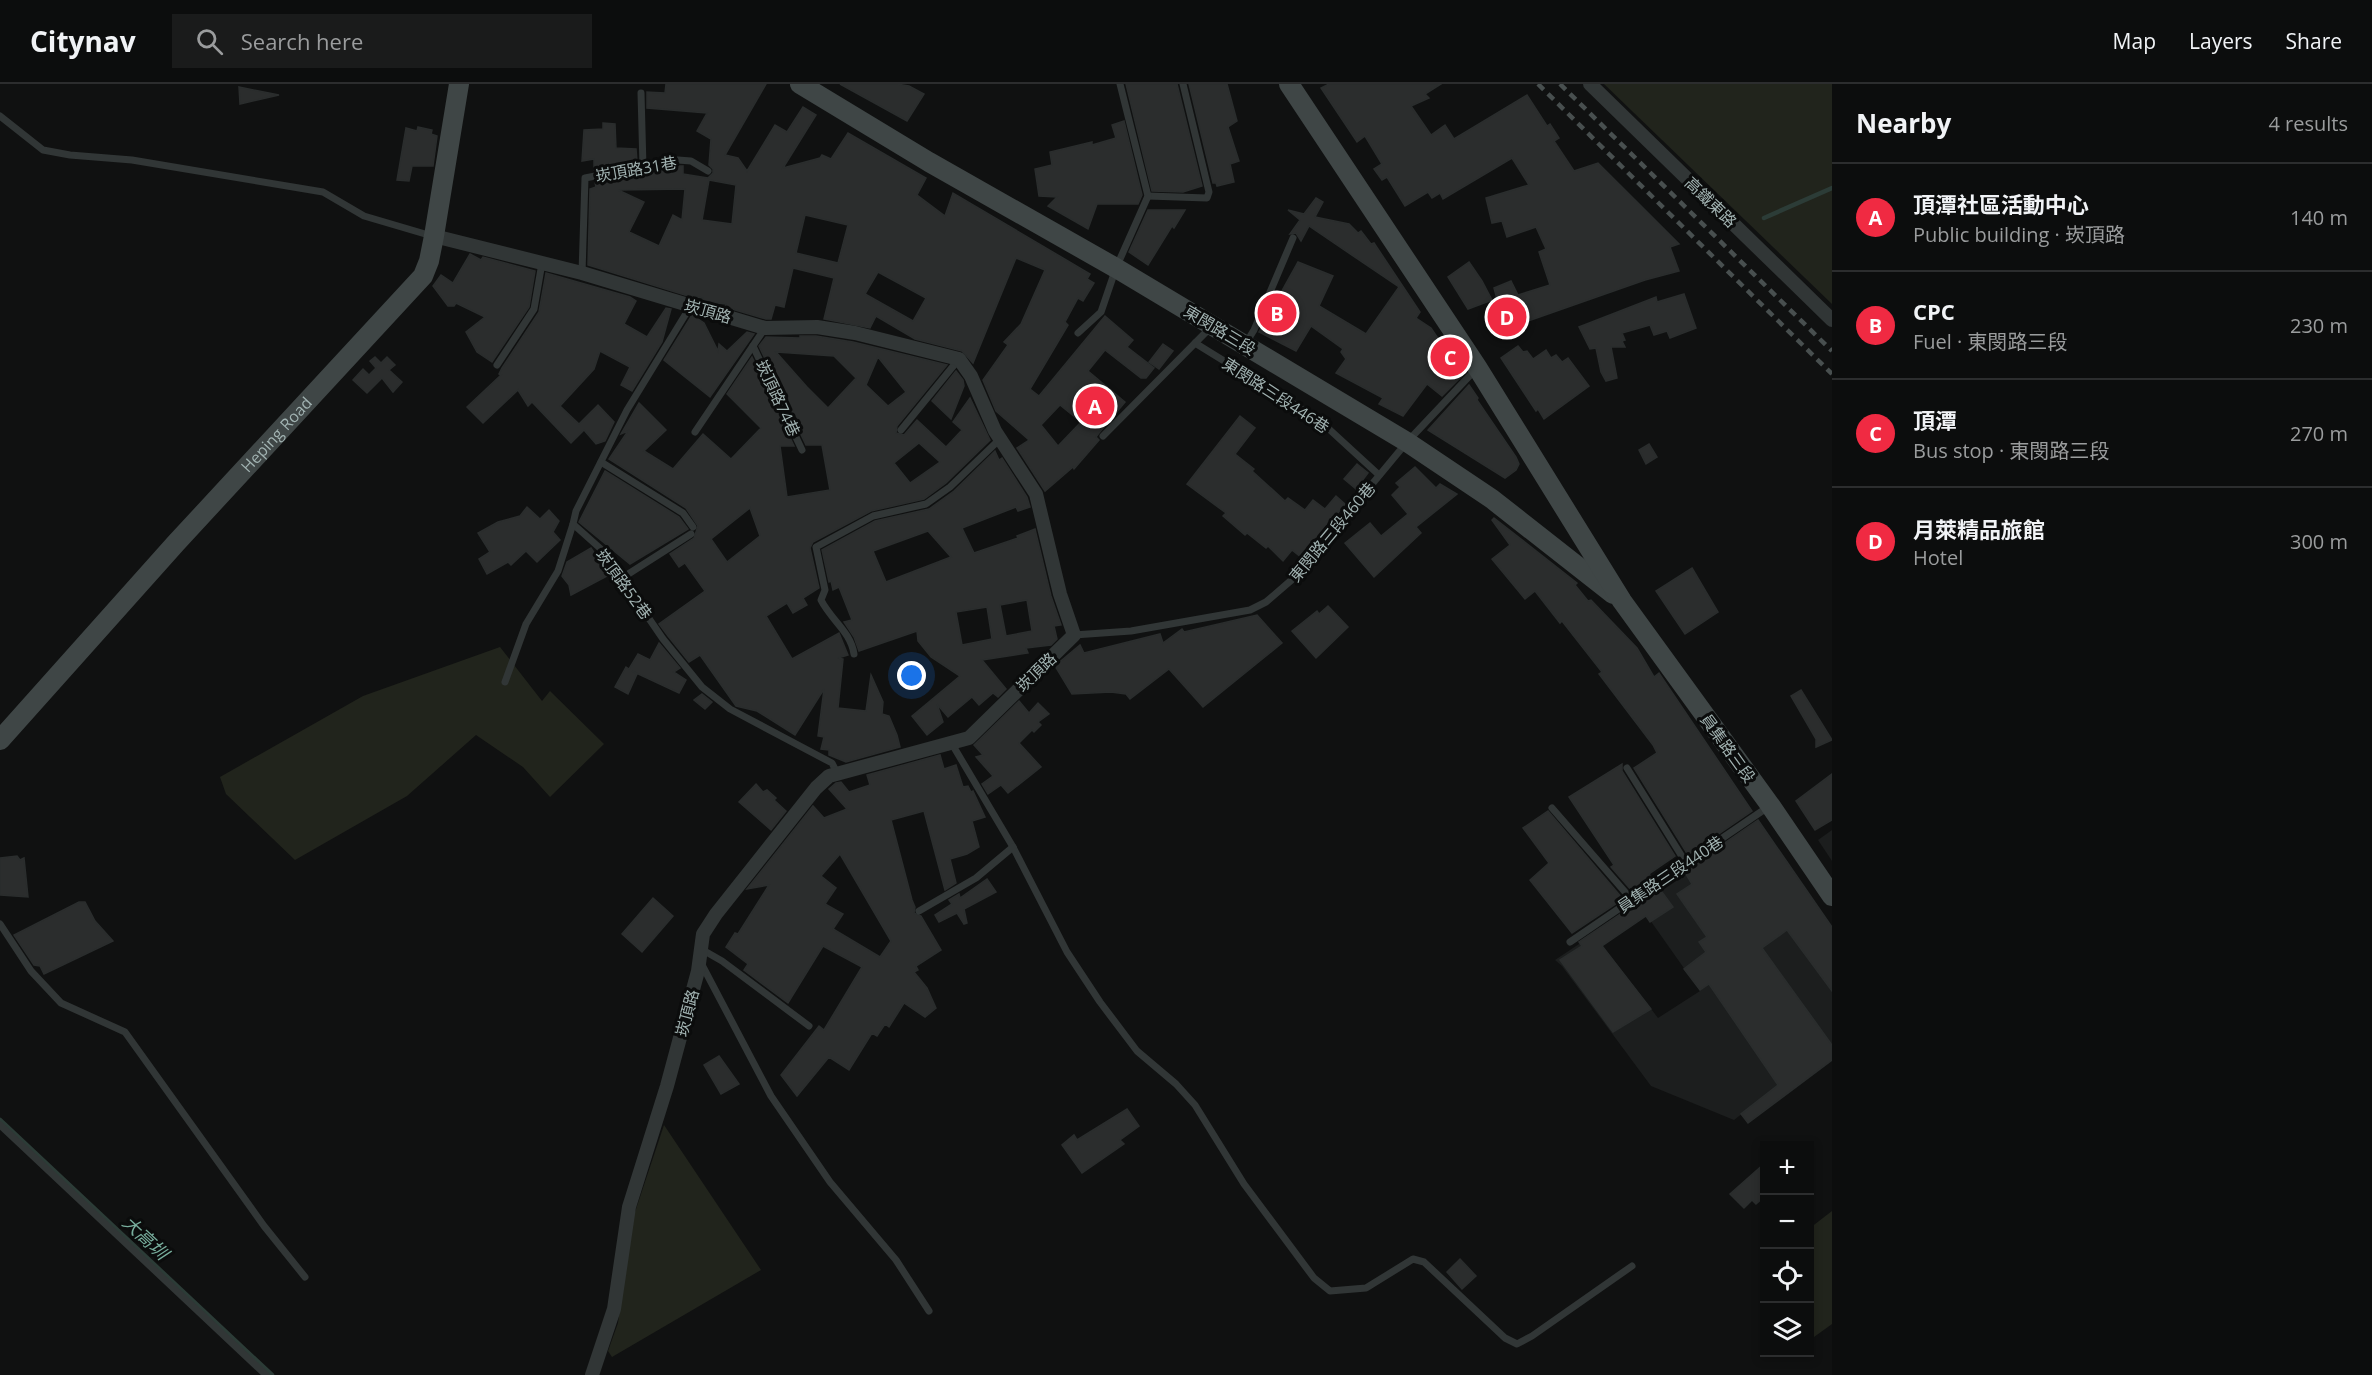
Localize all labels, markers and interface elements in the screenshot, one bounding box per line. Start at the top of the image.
search box [172,14,592,68]
text: Citynav [30,22,136,60]
icon: search [193,25,226,58]
text: Search here [241,26,363,56]
text: Map [2113,27,2156,55]
text: Layers [2189,27,2253,55]
text: Share [2286,27,2342,55]
text: Nearby [1856,105,1951,141]
text: 4 results [2268,110,2348,137]
street label: 崁頂路31巷 [594,151,678,187]
street label: 高鐵東路 [1680,172,1742,232]
text: 頂潭社區活動中心 [1913,189,2089,219]
text: A [1869,204,1882,231]
text: 140 m [2290,204,2348,231]
text: Public building · 崁頂路 [1913,221,2125,248]
pin: B [1258,290,1296,336]
street label: 崁頂路 [682,294,734,328]
pin: D [1488,294,1526,340]
text: CPC [1913,296,1955,326]
street label: 東閔路三段 [1180,300,1260,360]
text: B [1869,312,1882,339]
text: 230 m [2290,312,2348,339]
text: Fuel · 東閔路三段 [1913,328,2068,355]
pin: C [1430,334,1470,380]
street label: 東閔路三段446巷 [1218,352,1334,438]
street label: 崁頂路74巷 [751,356,805,440]
pin: A [1076,384,1114,428]
street label: Heping Road [236,392,317,477]
text: 頂潭 [1913,405,1957,435]
text: C [1869,420,1882,447]
text: 270 m [2290,420,2348,447]
text: Bus stop · 東閔路三段 [1913,437,2109,464]
street label: 東閔路三段460巷 [1284,478,1380,586]
text: 月萊精品旅館 [1913,514,2045,544]
text: D [1868,528,1883,555]
text: 300 m [2290,528,2348,555]
street label: 崁頂路52巷 [591,544,657,624]
text: Hotel [1913,544,1963,571]
street label: 崁頂路 [1011,647,1061,697]
your location [897,661,926,690]
street label: 員集路三段 [1696,709,1760,787]
street label: 員集路三段440巷 [1613,830,1727,918]
street label: 崁頂路 [670,987,704,1039]
map controls [1760,1141,1814,1357]
button: + [1760,1141,1814,1195]
button: − [1760,1195,1814,1249]
water label: 大高圳 [118,1210,176,1267]
button: locate [1760,1249,1814,1303]
button: layers [1760,1303,1814,1357]

